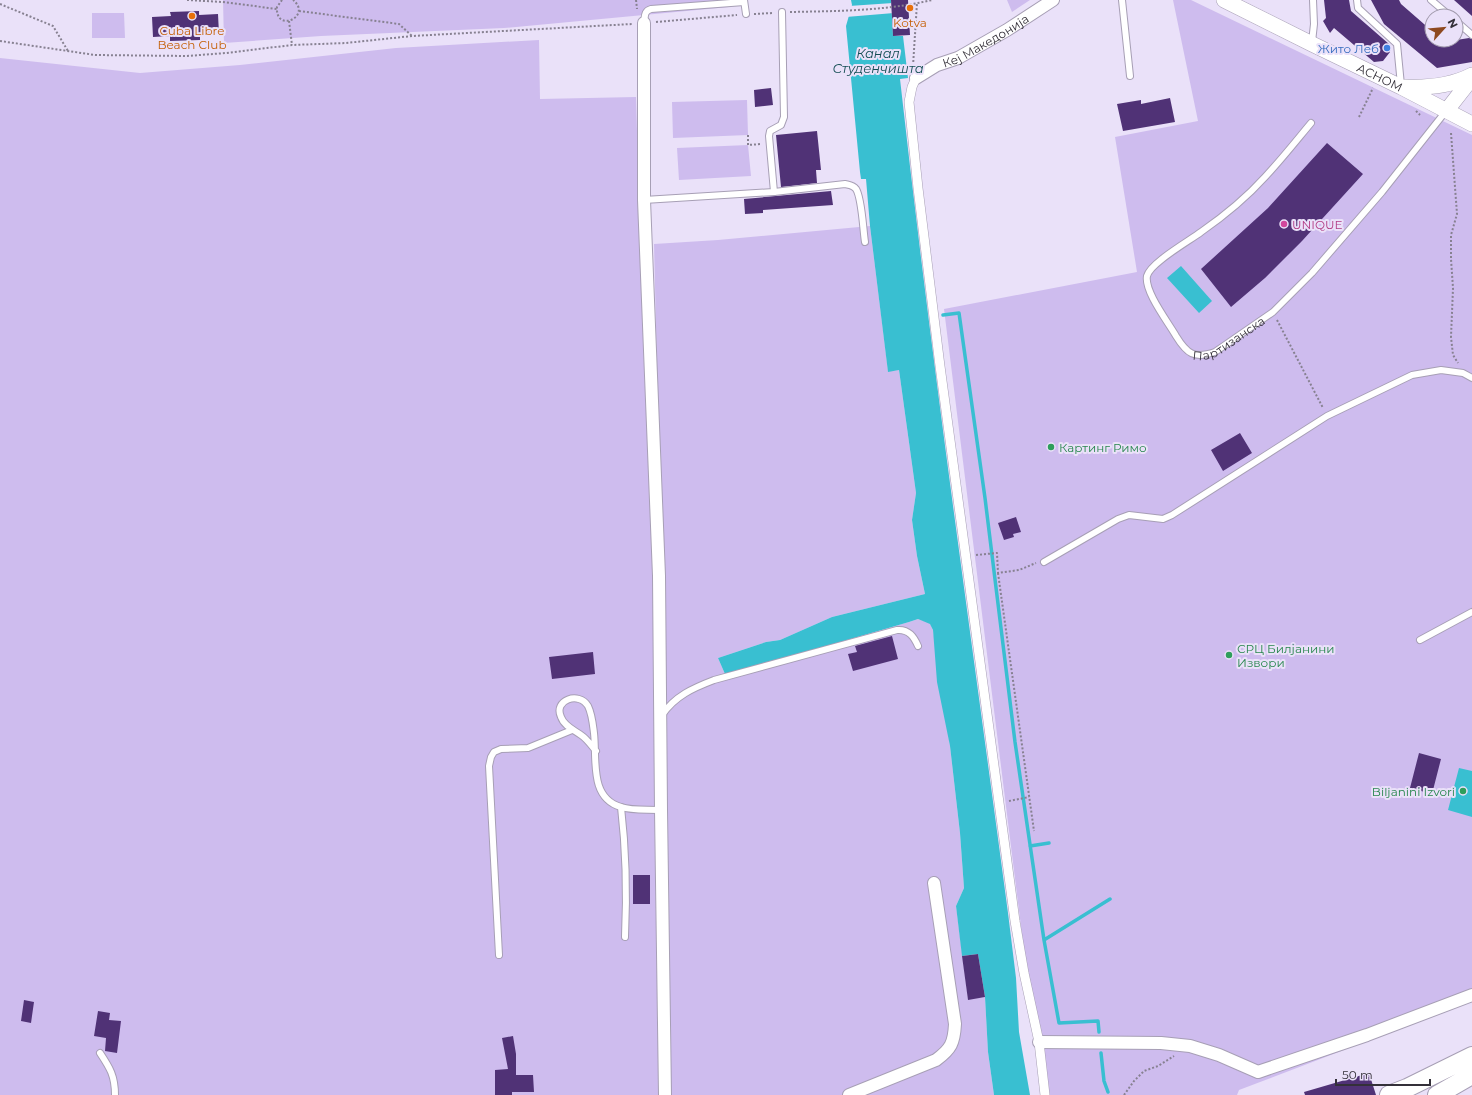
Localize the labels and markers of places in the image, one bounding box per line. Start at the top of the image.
marker: Kotva [905,3,915,13]
marker: Cuba Libre Beach Club [187,11,197,21]
place label: Kotva [893,15,927,30]
place label: Cuba Libre Beach Club [157,23,227,52]
place label: Жито Леб [1318,41,1379,56]
marker: Жито Леб [1382,43,1392,53]
place label: UNIQUE [1292,217,1342,232]
marker: UNIQUE [1279,219,1289,229]
place label: Картинг Римо [1059,440,1147,455]
marker: Картинг Римо [1046,442,1056,452]
place label: СРЦ Билјанини Извори [1237,641,1335,670]
marker: СРЦ Билјанини Извори [1224,650,1234,660]
place label: Biljanini Izvori [1372,784,1455,799]
marker: Biljanini Izvori [1458,786,1468,796]

